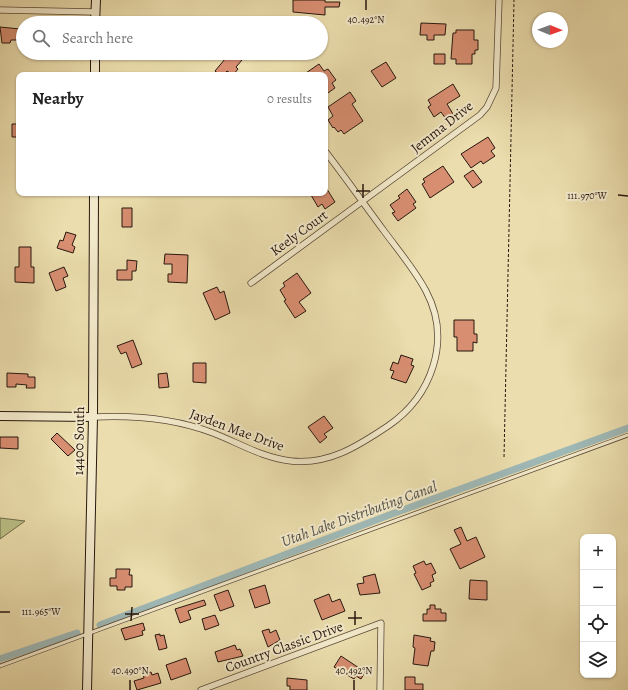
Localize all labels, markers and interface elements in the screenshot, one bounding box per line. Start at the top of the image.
north arrow [532,12,568,48]
text: 40.492°N [348,13,384,26]
search box [16,16,328,60]
icon: search [30,27,52,49]
text: Search here [62,28,133,48]
text: Nearby [32,87,83,110]
text: 0 results [267,90,312,107]
street label: Jemma Drive [407,97,477,157]
text: 111.970°W [567,189,608,202]
street label: Keely Court [267,206,332,260]
street label: Jayden Mae Drive [187,404,287,456]
street label: 14400 South [69,406,89,476]
water label: Utah Lake Distributing Canal [278,476,440,552]
map controls [580,534,616,678]
button: + [580,534,616,570]
button: − [580,570,616,606]
text: 111.965°W [21,605,61,618]
button: locate [580,606,616,642]
street label: Country Classic Drive [223,617,345,677]
button: layers [580,642,616,678]
text: 40.490°N [111,664,149,677]
text: 40.492°N [336,664,372,677]

